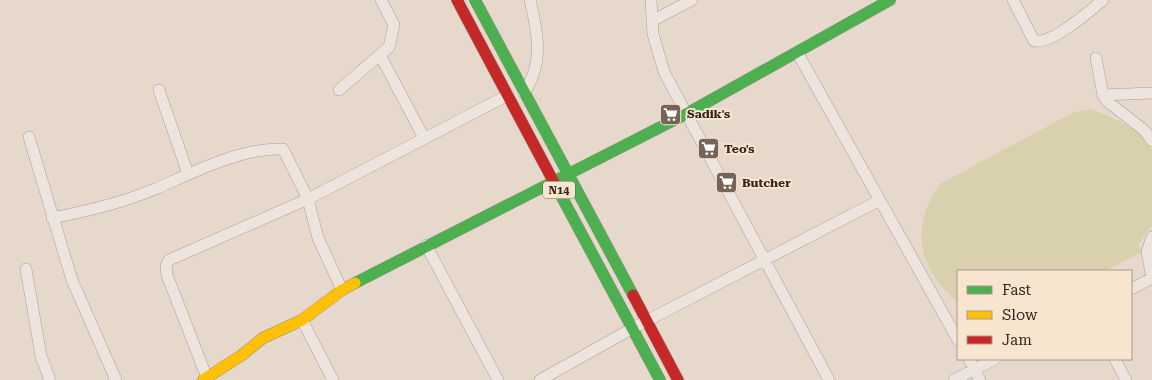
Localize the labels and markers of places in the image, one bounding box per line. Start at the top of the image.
supermarket icon: Sadik's [659,102,683,126]
place label: Sadik's [687,107,730,121]
supermarket icon: Teo's [696,137,720,161]
place label: Teo's [724,142,755,156]
supermarket icon: Butcher [714,171,738,195]
place label: Butcher [742,176,791,190]

